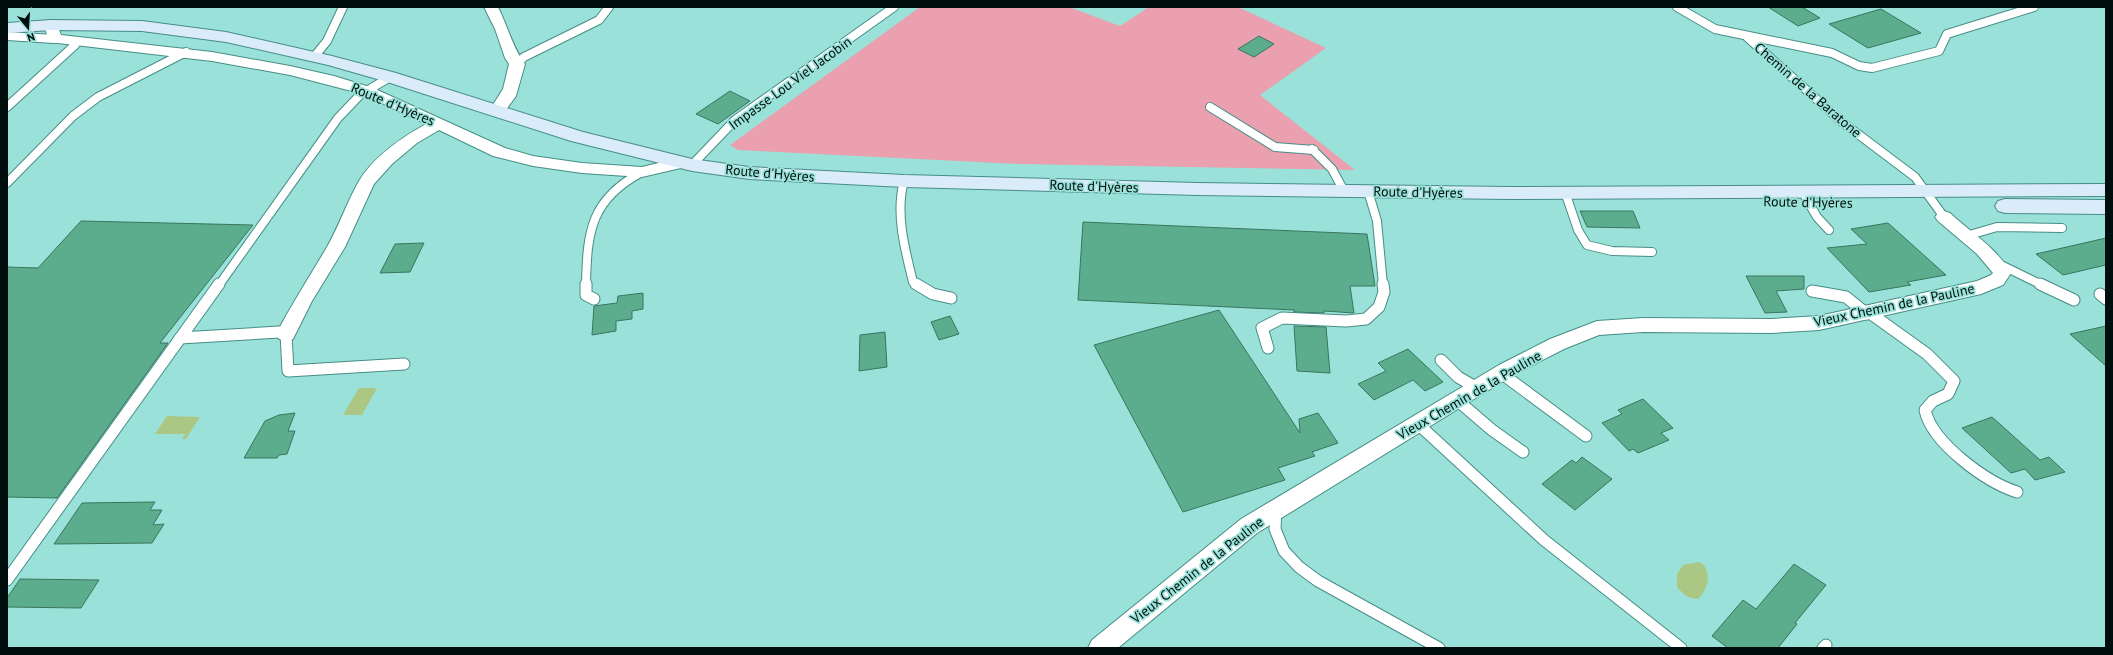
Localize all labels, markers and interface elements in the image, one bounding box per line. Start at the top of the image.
north arrow [8,8,48,48]
text: N [25,30,37,45]
street label: Impasse Lou Viel Jacobin [725,32,855,134]
street label: Chemin de la Baratone [1751,39,1865,141]
street label: Route d'Hyères [348,78,438,130]
street label: Route d'Hyères [725,160,815,186]
street label: Route d'Hyères [1049,175,1139,197]
street label: Route d'Hyères [1373,182,1463,202]
street label: Route d'Hyères [1763,192,1853,212]
street label: Vieux Chemin de la Pauline [1811,279,1976,331]
street label: Vieux Chemin de la Pauline [1393,346,1544,444]
street label: Vieux Chemin de la Pauline [1126,512,1267,628]

